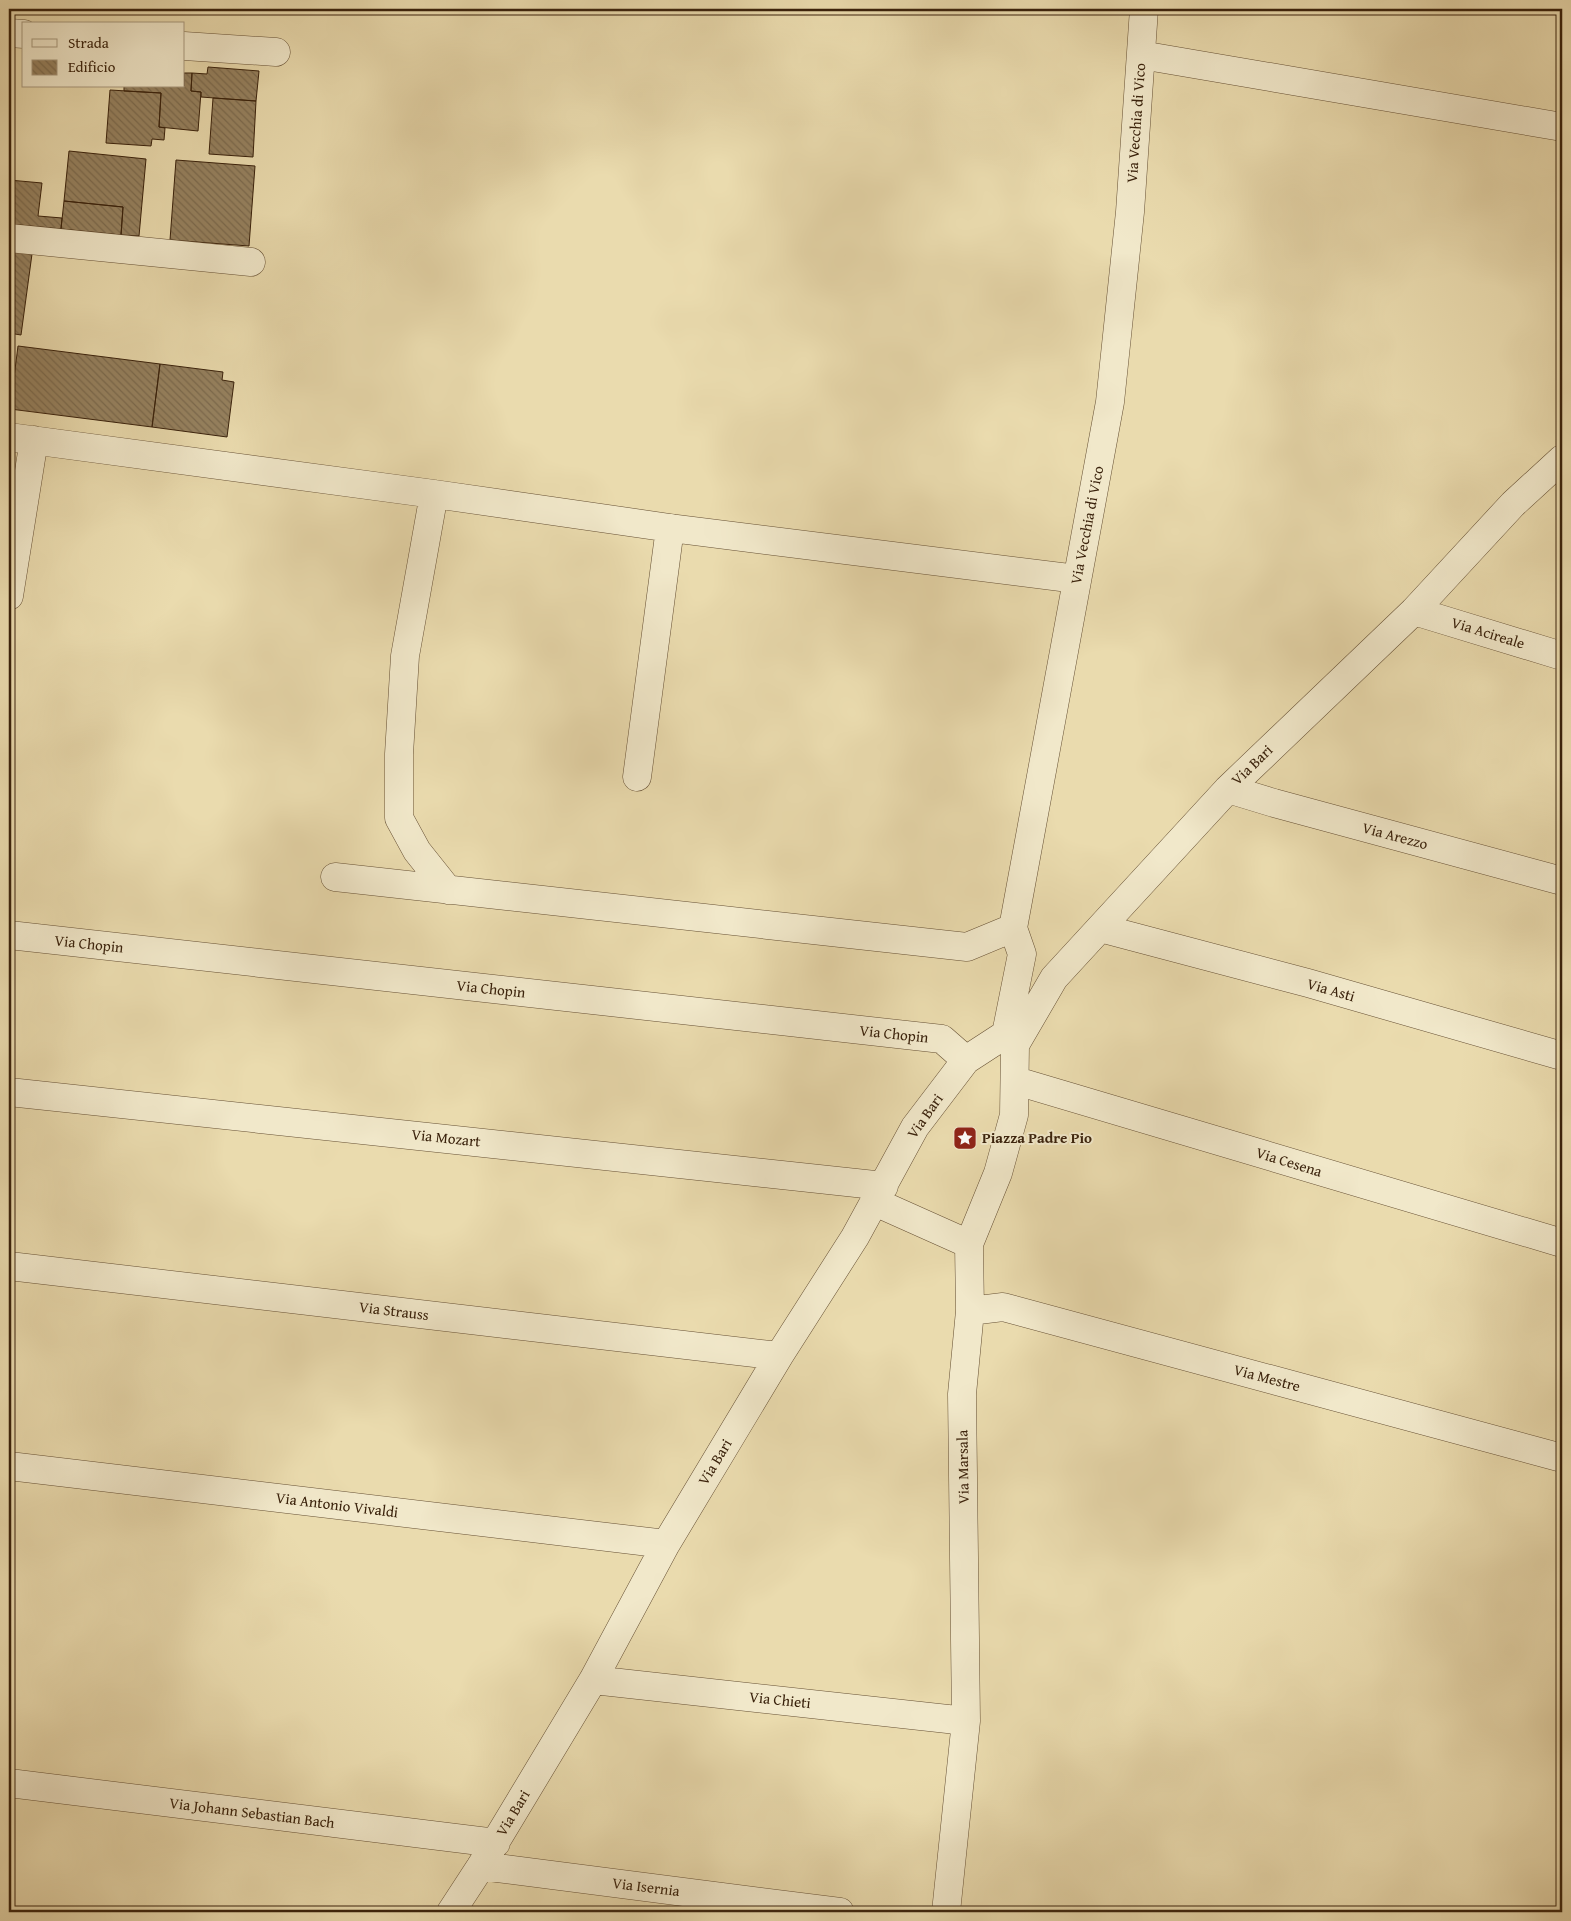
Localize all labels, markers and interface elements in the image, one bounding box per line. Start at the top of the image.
legend [22,22,185,88]
text: Strada [68,32,109,53]
text: Edificio [68,56,116,77]
street label: Via Vecchia di Vico [1121,62,1150,184]
street label: Via Vecchia di Vico [1065,463,1108,586]
street label: Via Acireale [1449,611,1527,654]
street label: Via Bari [1226,740,1277,790]
street label: Via Arezzo [1360,817,1431,854]
street label: Via Chopin [53,929,125,958]
street label: Via Asti [1305,973,1358,1006]
street label: Via Chopin [455,974,527,1003]
street label: Via Chopin [858,1019,930,1048]
street label: Via Bari [902,1089,948,1142]
street label: Via Mozart [410,1123,482,1152]
place icon: Piazza Padre Pio [952,1125,978,1151]
place label: Piazza Padre Pio [982,1127,1092,1148]
street label: Via Cesena [1254,1142,1325,1182]
street label: Via Strauss [358,1296,430,1325]
street label: Via Mestre [1232,1359,1303,1396]
street label: Via Marsala [951,1430,974,1504]
street label: Via Bari [693,1435,737,1489]
street label: Via Antonio Vivaldi [275,1487,399,1522]
street label: Via Chieti [748,1686,812,1713]
street label: Via Bari [491,1786,535,1840]
street label: Via Johann Sebastian Bach [168,1792,336,1833]
street label: Via Isernia [611,1872,681,1901]

